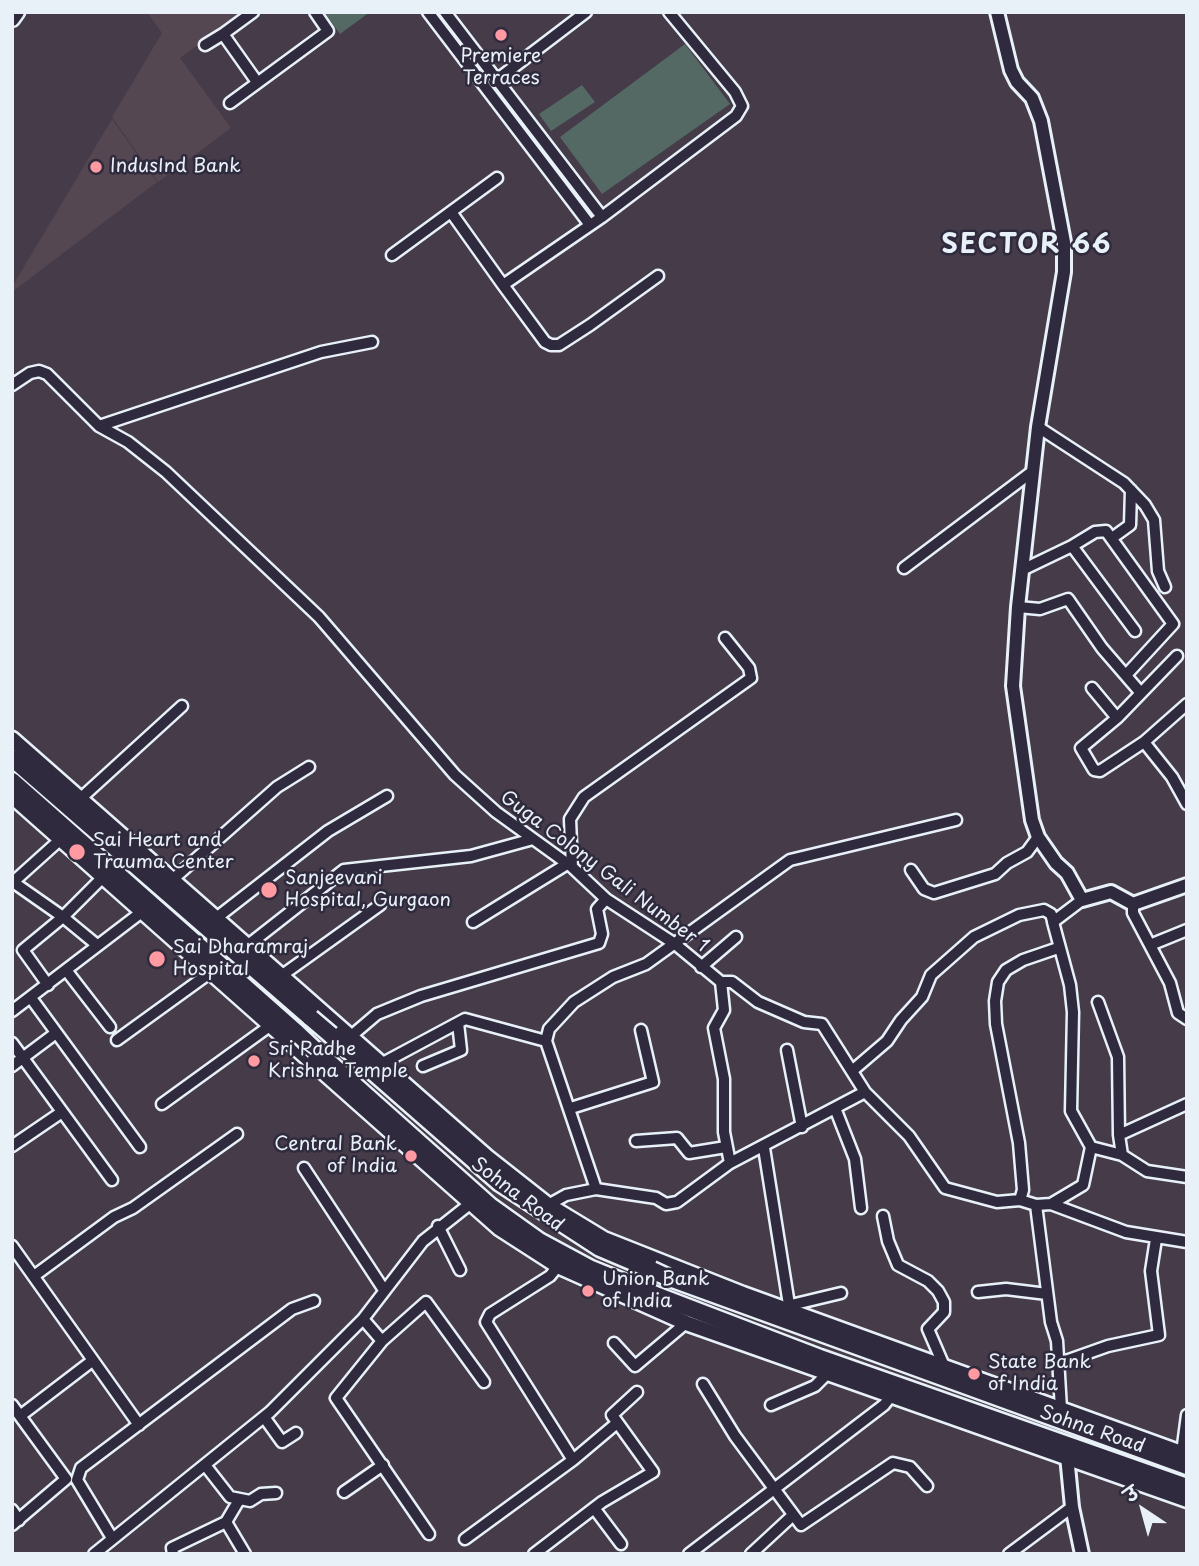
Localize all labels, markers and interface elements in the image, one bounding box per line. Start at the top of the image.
marker: Premiere Terraces [493,27,509,43]
place label: Premiere Terraces [461,46,541,90]
place label: IndusInd Bank [110,156,241,178]
marker: IndusInd Bank [88,159,104,175]
district label: SECTOR 66 [943,230,1111,262]
street label: Guga Colony Gali Number 1 [495,786,713,958]
place label: Sai Heart and Trauma Center [93,830,234,874]
marker: Sai Heart and Trauma Center [67,842,87,862]
place label: Sanjeevani Hospital, Gurgaon [285,868,451,912]
marker: Sanjeevani Hospital, Gurgaon [259,880,279,900]
place label: Sai Dharamraj Hospital [173,937,308,981]
marker: Sai Dharamraj Hospital [147,949,167,969]
place label: Sri Radhe Krishna Temple [268,1039,408,1083]
marker: Sri Radhe Krishna Temple [246,1053,262,1069]
place label: Central Bank of India [274,1134,397,1178]
marker: Central Bank of India [403,1148,419,1164]
street label: Sohna Road [466,1153,568,1237]
place label: Union Bank of India [602,1269,710,1313]
marker: Union Bank of India [580,1283,596,1299]
place label: State Bank of India [988,1352,1091,1396]
marker: State Bank of India [966,1366,982,1382]
street label: Sohna Road [1036,1401,1148,1459]
north arrow [1108,1475,1178,1545]
text: उ [1117,1478,1144,1508]

